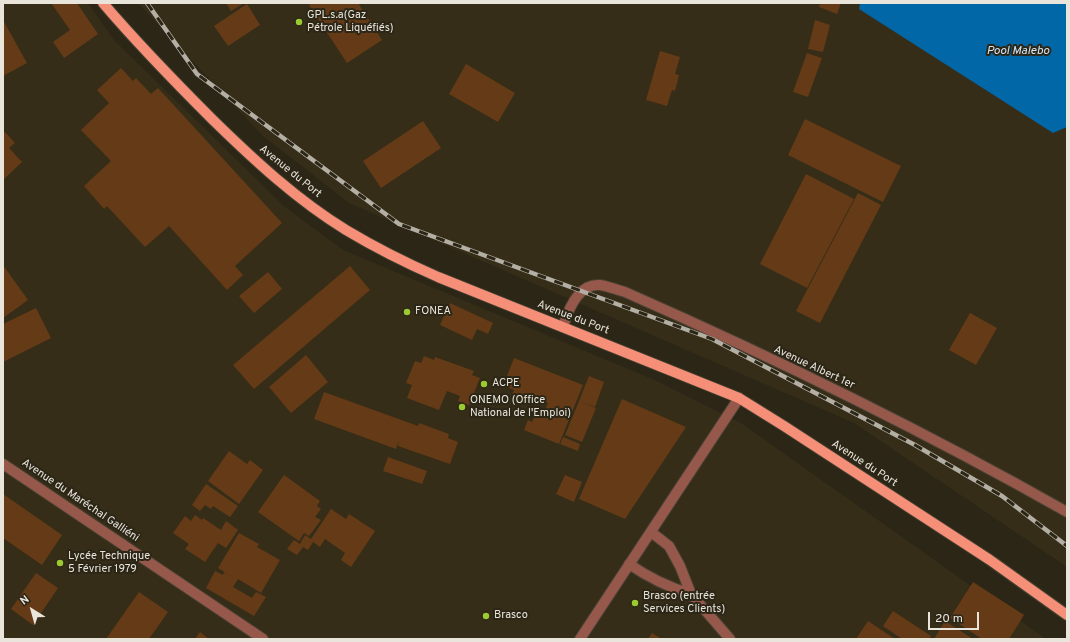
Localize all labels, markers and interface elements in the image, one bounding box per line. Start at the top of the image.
place label: GPL.s.a(Gaz Pétrole Liquéfiés) [307,9,394,35]
marker: GPL.s.a(Gaz Pétrole Liquéfiés) [294,17,304,27]
water label: Pool Malebo [987,45,1049,59]
street label: Avenue du Port [256,143,324,201]
street label: Avenue du Port [535,298,611,338]
place label: FONEA [415,305,451,319]
marker: FONEA [402,307,412,317]
street label: Avenue Albert 1er [771,343,857,393]
place label: ACPE [492,377,520,391]
marker: ACPE [479,379,489,389]
place label: ONEMO (Office National de l'Emploi) [470,394,571,420]
marker: ONEMO (Office National de l'Emploi) [457,402,467,412]
street label: Avenue du Port [829,438,899,490]
street label: Avenue du Maréchal Galliéni [19,457,141,545]
place label: Lycée Technique 5 Février 1979 [68,550,150,576]
marker: Lycée Technique 5 Février 1979 [55,558,65,568]
north arrow [12,590,52,630]
place label: Brasco (entrée Services Clients) [643,590,725,616]
text: N [17,592,32,608]
marker: Brasco (entrée Services Clients) [630,598,640,608]
scale bar [930,604,981,630]
place label: Brasco [494,609,528,623]
marker: Brasco [481,611,491,621]
text: 20 m [935,611,963,627]

